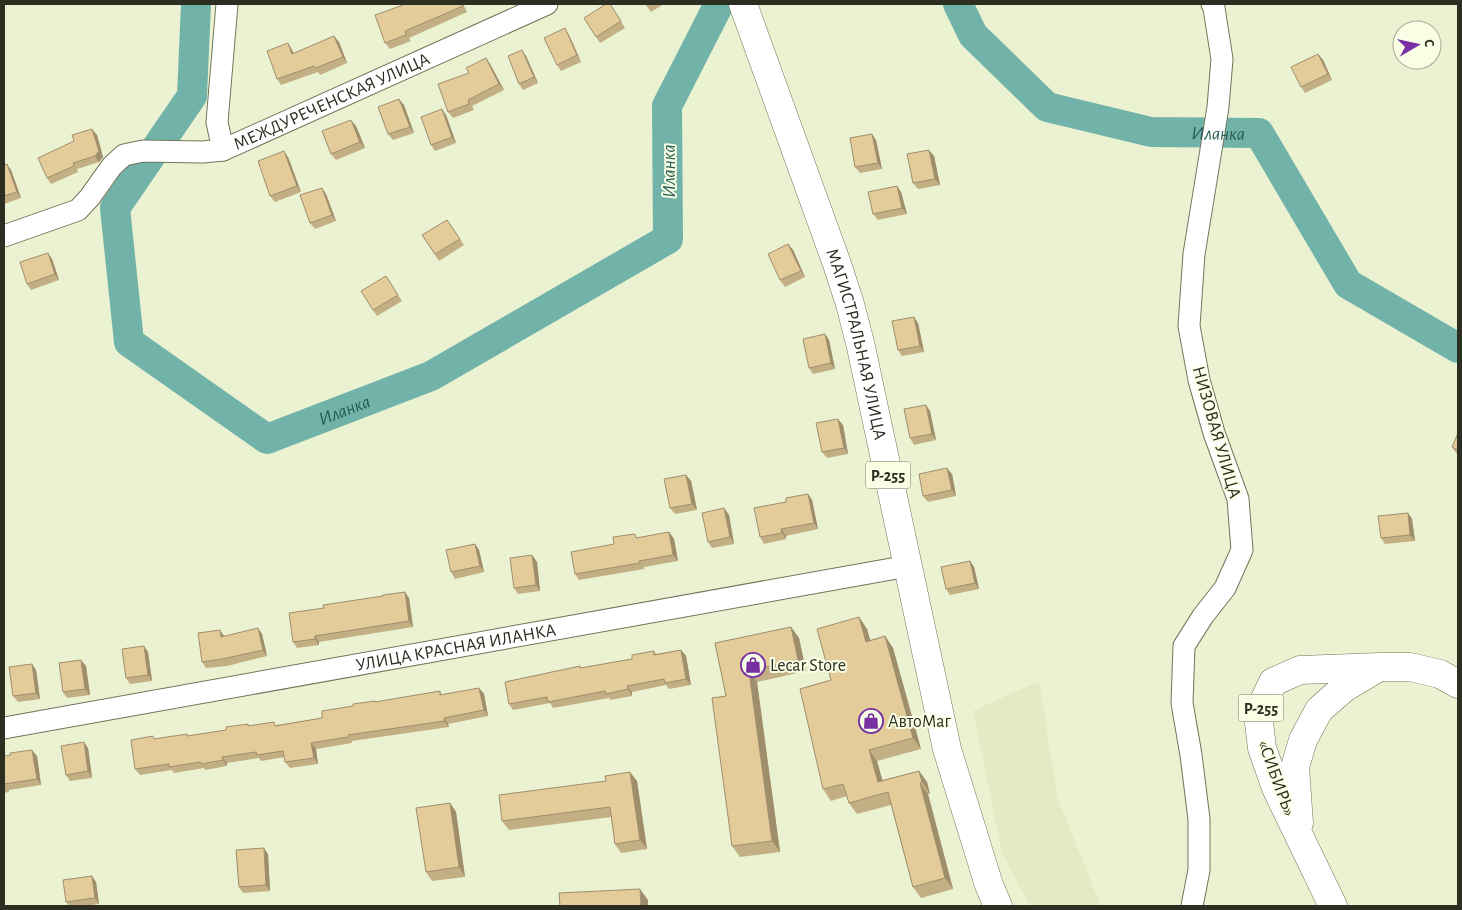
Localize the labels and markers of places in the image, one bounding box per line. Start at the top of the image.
shop icon: Lecar Store [740,652,766,678]
place label: Lecar Store [770,657,846,675]
shop icon: АвтоМаг [858,708,884,734]
place label: АвтоМаг [888,713,951,731]

